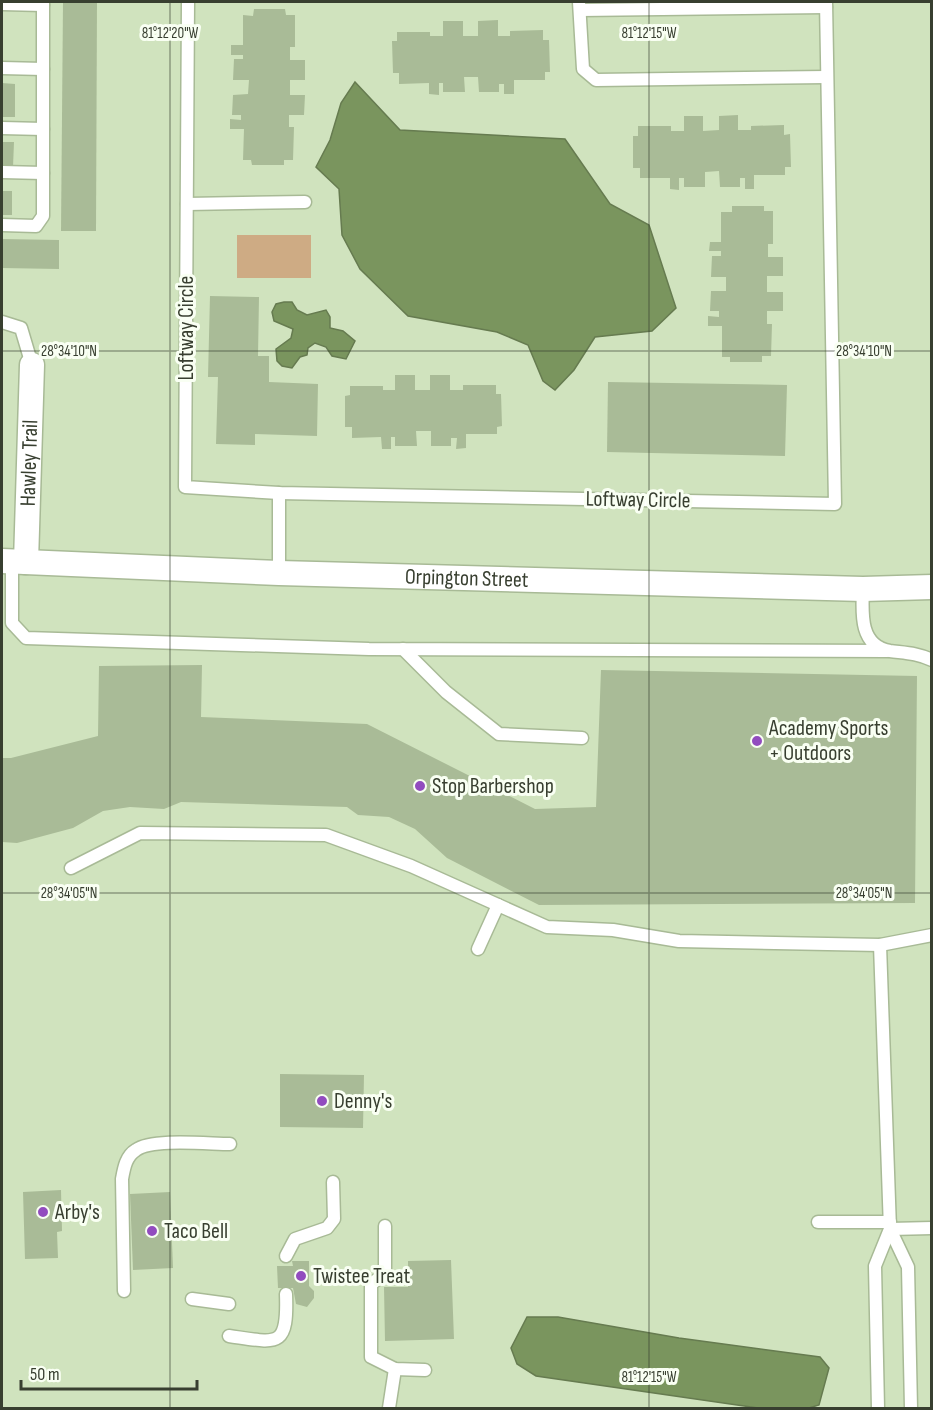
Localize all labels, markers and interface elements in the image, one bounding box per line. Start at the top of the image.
text: 81°12'20"W [142,24,199,43]
text: 81°12'15"W [622,24,677,43]
street label: Loftway Circle [173,276,200,380]
text: 28°34'10"N [41,342,97,361]
text: 28°34'10"N [836,342,892,361]
street label: Hawley Trail [14,419,44,507]
street label: Loftway Circle [585,486,691,514]
street label: Orpington Street [405,563,529,593]
place label: Academy Sports + Outdoors [768,715,889,767]
marker: Academy Sports + Outdoors [750,734,764,748]
place label: Stop Barbershop [432,773,554,800]
marker: Stop Barbershop [413,779,427,793]
text: 28°34'05"N [41,884,97,903]
text: 28°34'05"N [836,884,892,903]
place label: Denny's [334,1088,392,1115]
marker: Denny's [315,1094,329,1108]
place label: Arby's [54,1199,100,1226]
marker: Arby's [36,1205,50,1219]
place label: Taco Bell [164,1218,228,1245]
marker: Taco Bell [145,1224,159,1238]
place label: Twistee Treat [313,1263,411,1290]
marker: Twistee Treat [294,1269,308,1283]
scale bar [21,1353,196,1391]
text: 50 m [30,1364,60,1385]
text: 81°12'15"W [622,1368,677,1387]

